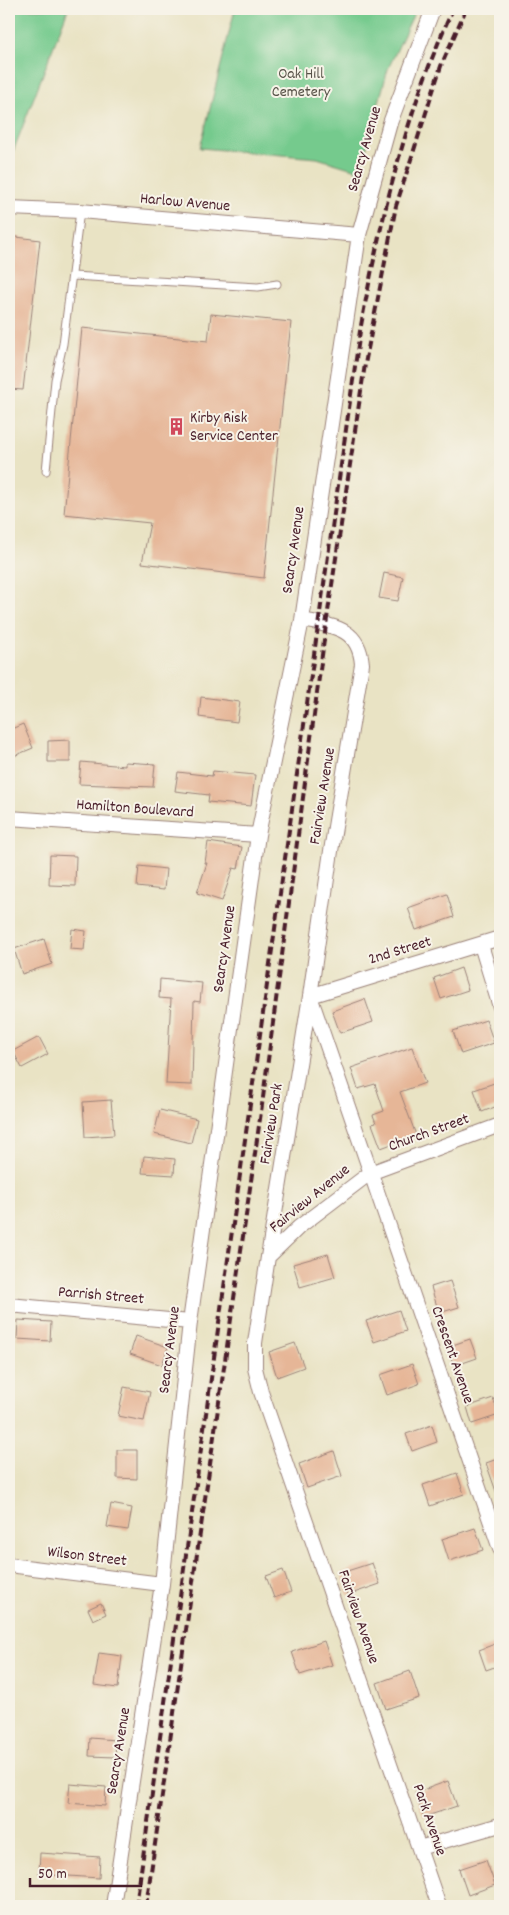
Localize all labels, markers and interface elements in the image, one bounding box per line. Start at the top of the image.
park label: Oak Hill Cemetery [272,63,331,104]
street label: Searcy Avenue [342,104,388,194]
street label: Harlow Avenue [139,188,231,218]
place label: Kirby Risk Service Center [190,407,278,448]
building icon: Kirby Risk Service Center [166,417,186,437]
street label: Searcy Avenue [276,505,312,595]
street label: Fairview Avenue [304,746,342,846]
street label: Hamilton Boulevard [76,793,194,825]
street label: Searcy Avenue [207,904,243,994]
street label: 2nd Street [366,931,434,971]
street label: Fairview Park [254,1082,290,1166]
street label: Church Street [385,1108,473,1158]
street label: Fairview Avenue [265,1159,355,1239]
street label: Parrish Street [57,1281,145,1311]
street label: Crescent Avenue [425,1303,479,1407]
street label: Searcy Avenue [153,1305,187,1395]
street label: Wilson Street [46,1541,128,1573]
street label: Fairview Avenue [331,1567,385,1667]
street label: Searcy Avenue [101,1706,137,1796]
street label: Park Avenue [406,1781,452,1859]
scale bar [30,1855,141,1887]
text: 50 m [38,1864,67,1886]

